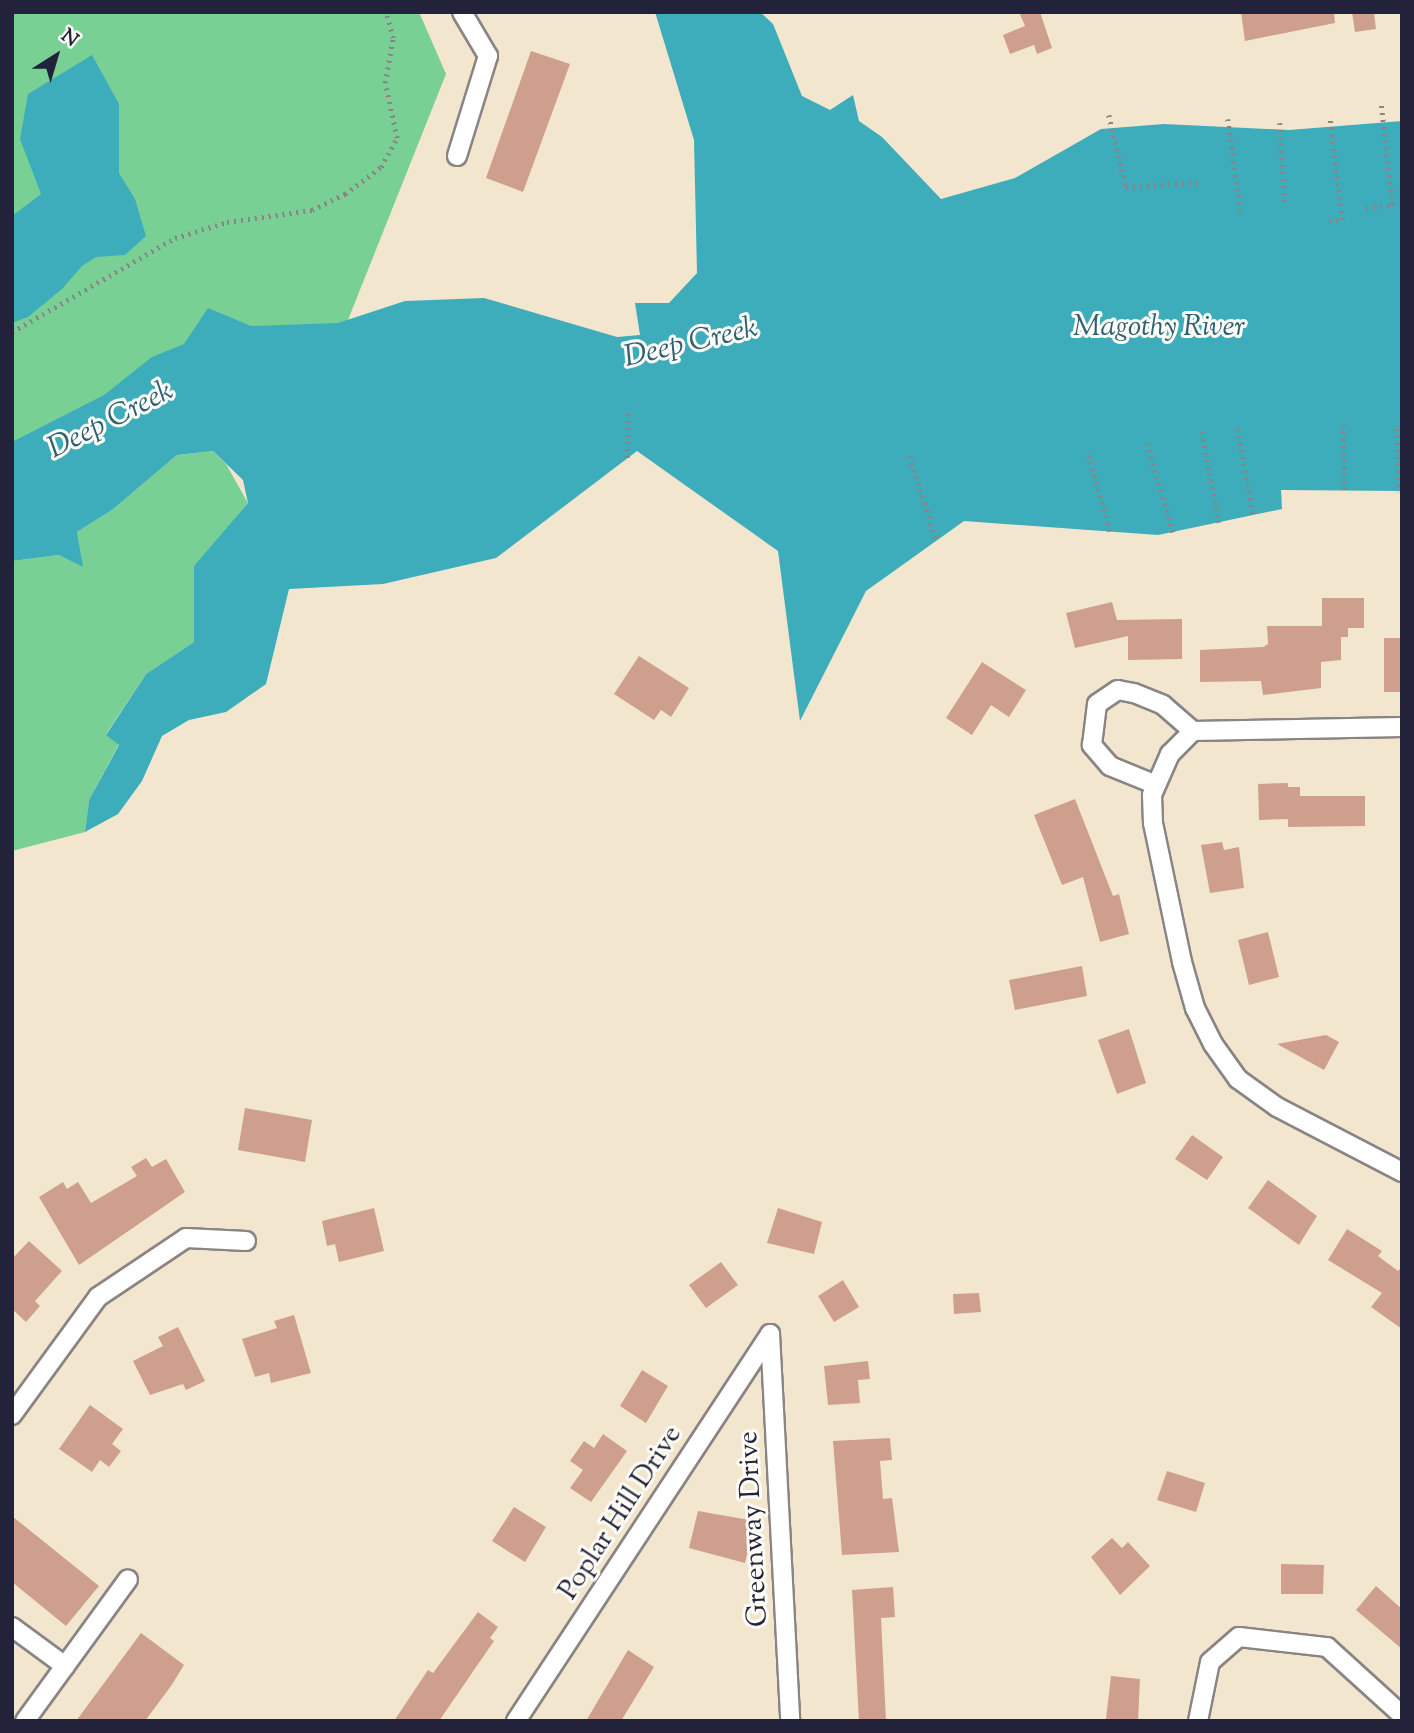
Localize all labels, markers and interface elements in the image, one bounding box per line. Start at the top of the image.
north arrow [21,21,91,91]
text: N [55,23,83,54]
water label: Magothy River [1073,310,1245,346]
water label: Deep Creek [621,311,761,377]
water label: Deep Creek [42,374,180,468]
street label: Poplar Hill Drive [552,1420,690,1606]
street label: Greenway Drive [732,1430,776,1628]

